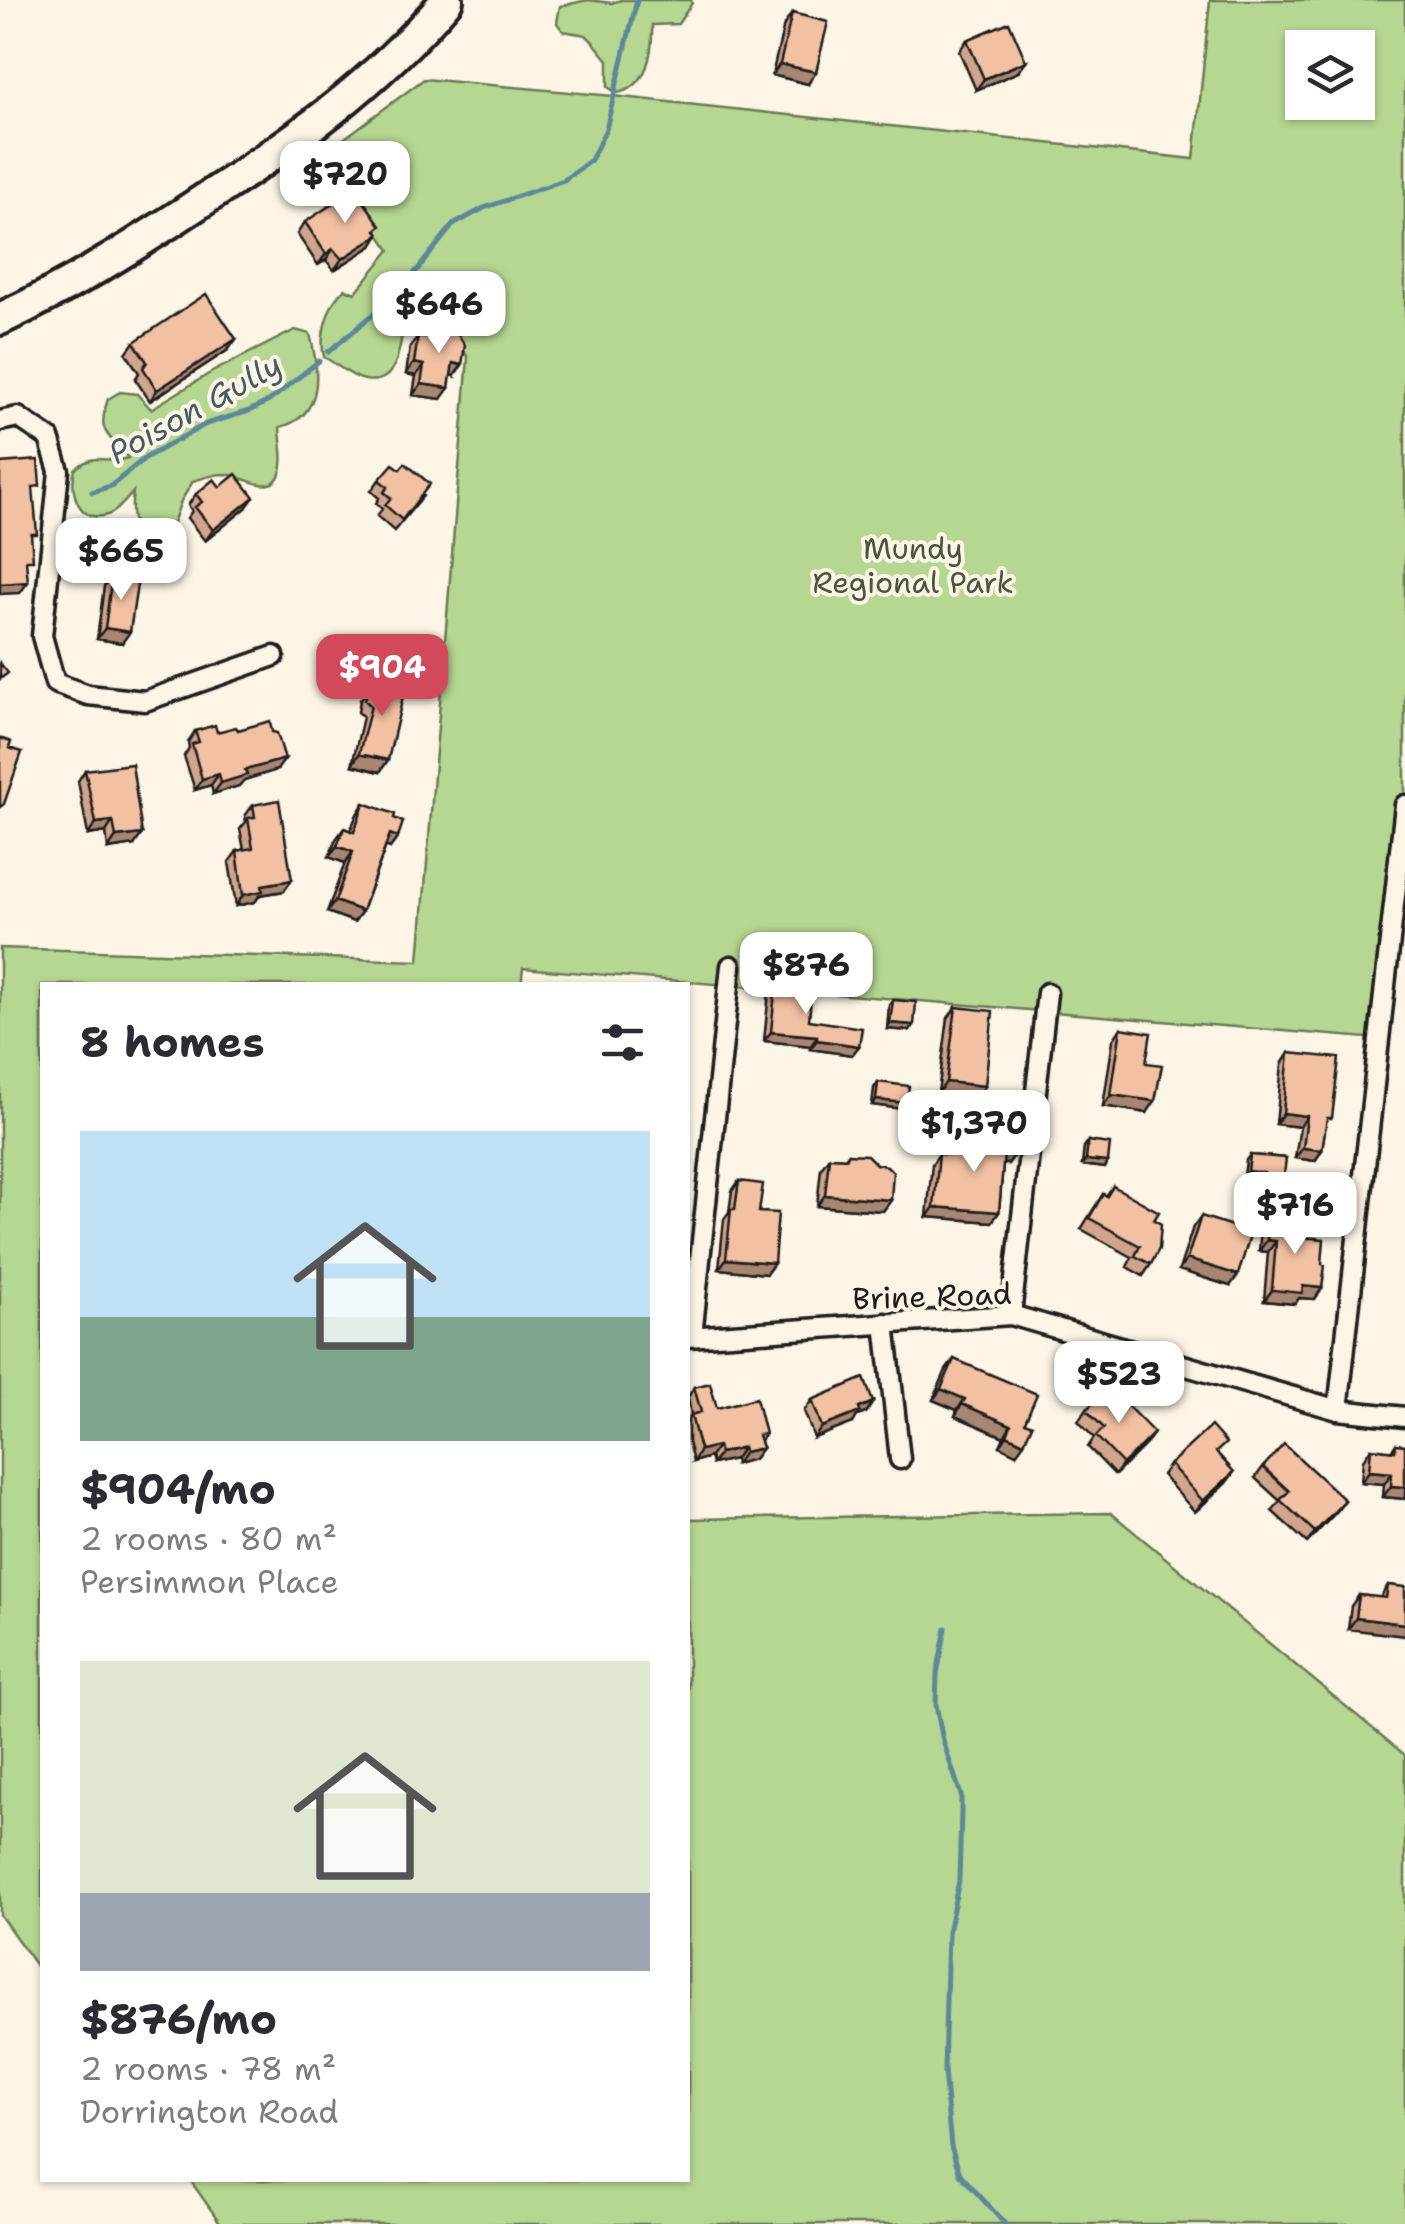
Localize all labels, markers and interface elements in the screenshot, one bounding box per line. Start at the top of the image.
map controls [1285,30,1375,120]
button: layers [1285,30,1375,120]
pin: $720 [286,141,404,226]
text: $720 [302,152,388,195]
pin: $646 [380,271,498,356]
text: $646 [395,282,483,325]
water label: Poison Gully [101,343,289,473]
pin: $665 [62,518,180,603]
park label: Mundy Regional Park [812,528,1014,603]
text: $665 [78,529,164,572]
pin: $904 [323,634,441,719]
text: $904 [338,645,426,688]
pin: $876 [747,932,865,1017]
text: $876 [762,943,850,986]
text: 8 homes [80,1014,265,1070]
icon: filters [595,1015,650,1070]
pin: $1,370 [893,1090,1055,1175]
text: $1,370 [920,1101,1028,1144]
pin: $716 [1236,1172,1354,1257]
text: $716 [1256,1183,1334,1226]
icon: home [275,1196,455,1376]
street label: Brine Road [852,1273,1012,1319]
pin: $523 [1060,1341,1178,1426]
text: $523 [1076,1352,1162,1395]
text: $904/mo [80,1461,276,1517]
text: 2 rooms · 80 m² [80,1517,337,1560]
text: Persimmon Place [80,1560,339,1603]
icon: home [275,1726,455,1906]
text: $876/mo [80,1991,277,2047]
text: 2 rooms · 78 m² [80,2047,336,2090]
text: Dorrington Road [80,2090,339,2133]

